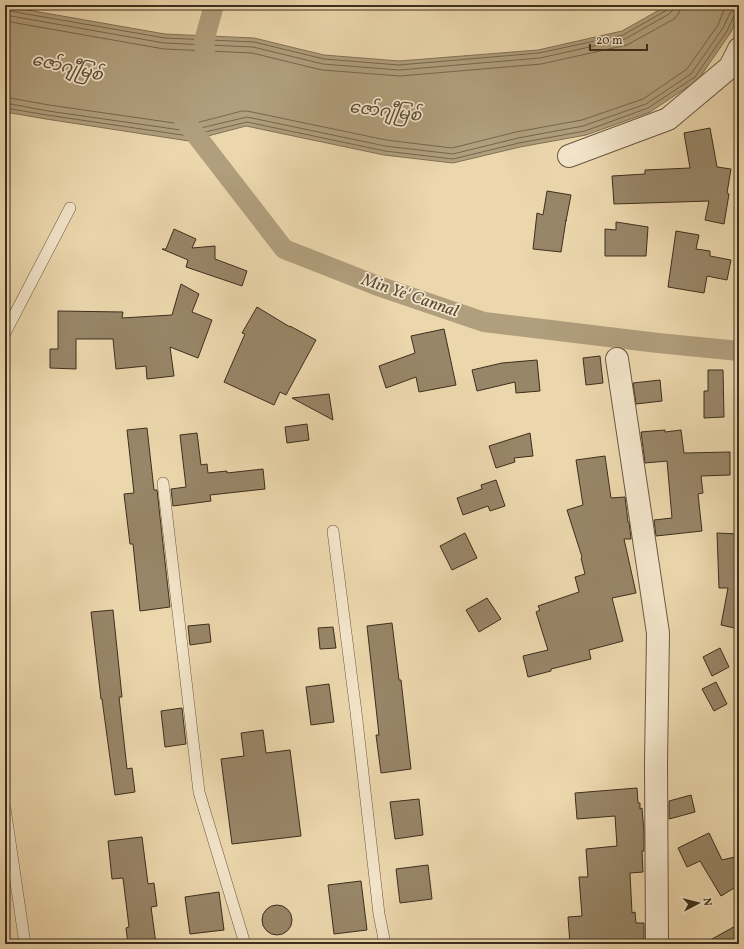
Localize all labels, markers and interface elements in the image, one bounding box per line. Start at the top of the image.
scale bar [590,26,647,52]
text: 20 m [596,33,623,49]
water label: ဇော်ဂျီမြစ် [29,47,107,89]
water label: ဇော်ဂျီမြစ် [348,94,424,129]
water label: Min Ye' Cannal [358,268,461,323]
north arrow [678,883,718,923]
text: N [699,897,714,907]

